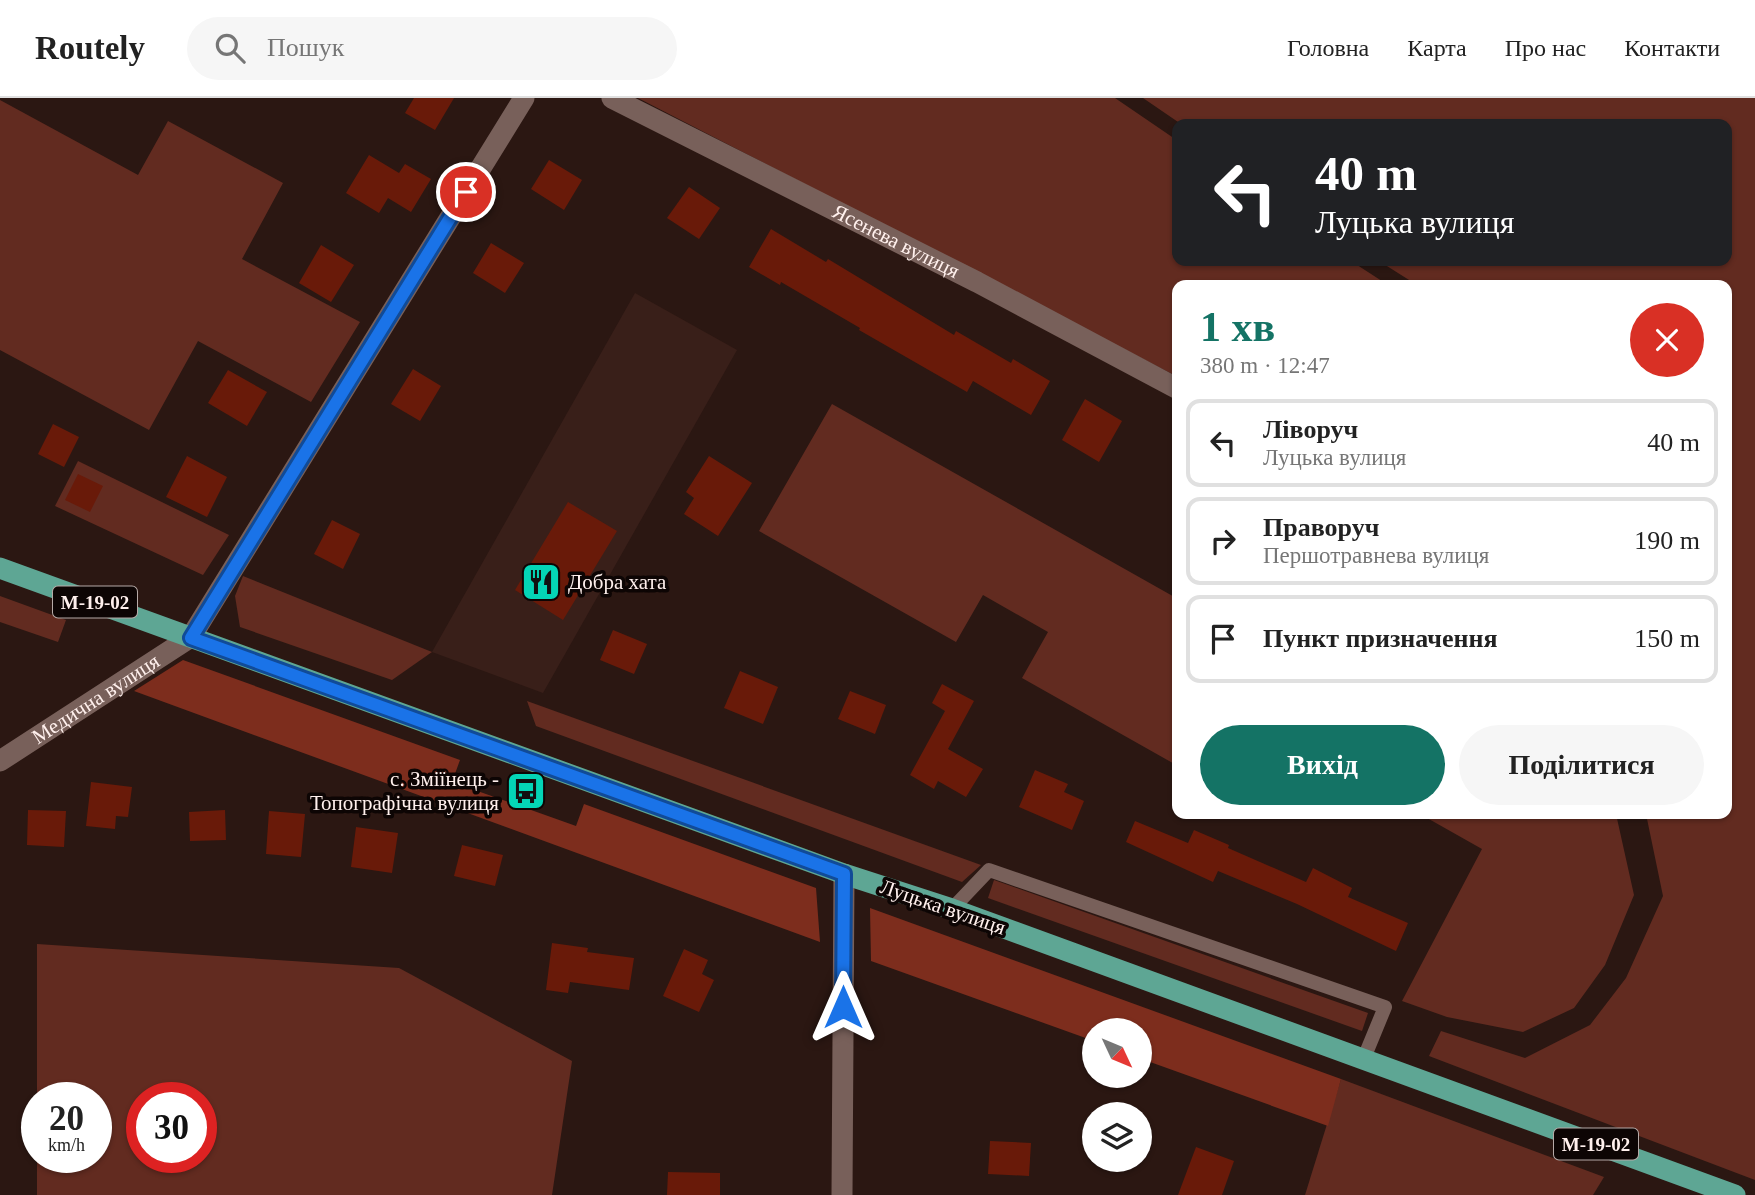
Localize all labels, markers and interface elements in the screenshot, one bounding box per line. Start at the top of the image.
search box [187,17,677,80]
icon: search [211,29,249,67]
text: Routely [35,30,145,66]
text: Пошук [267,33,344,62]
text: Головна [1287,35,1369,61]
text: Карта [1407,35,1467,61]
text: Про нас [1505,35,1586,61]
text: Контакти [1624,35,1720,61]
text: 40 m [1315,146,1417,201]
icon: left [1200,147,1291,238]
pin [436,162,496,222]
icon: arrive [447,173,485,211]
street label: Ясенева вулиця [828,199,964,283]
text: Луцька вулиця [1315,204,1514,240]
button: close [1630,303,1704,377]
text: 1 хв [1200,304,1275,350]
text: 380 m · 12:47 [1200,353,1330,378]
text: Ліворуч [1263,415,1358,444]
icon: left [1204,424,1242,462]
text: 40 m [1647,428,1700,457]
text: Луцька вулиця [1263,445,1406,470]
text: Праворуч [1263,513,1379,542]
icon: right [1204,522,1242,560]
text: 190 m [1634,526,1700,555]
text: Першотравнева вулиця [1263,543,1489,568]
restaurant icon: Добра хата [520,561,562,603]
place label: Добра хата [568,570,667,594]
road number: М-19-02 [53,587,137,618]
icon: arrive [1204,620,1242,658]
text: Пункт призначення [1263,624,1498,653]
text: 150 m [1634,624,1700,653]
street label: Медична вулиця [27,649,164,749]
button: Вихід [1200,725,1445,805]
button: Поділитися [1459,725,1704,805]
place label: с. Зміїнець - Топографічна вулиця [310,767,499,815]
bus stop icon: с. Зміїнець - Топографічна вулиця [505,770,547,812]
street label: Луцька вулиця [877,874,1009,940]
position arrow [806,970,880,1044]
north arrow [1082,1018,1152,1088]
map controls [1082,1018,1152,1172]
speed limit sign: 30 [126,1082,217,1173]
text: 20 [49,1099,84,1138]
button: layers [1082,1102,1152,1172]
road number: М-19-02 [1554,1128,1638,1160]
text: km/h [48,1135,85,1155]

